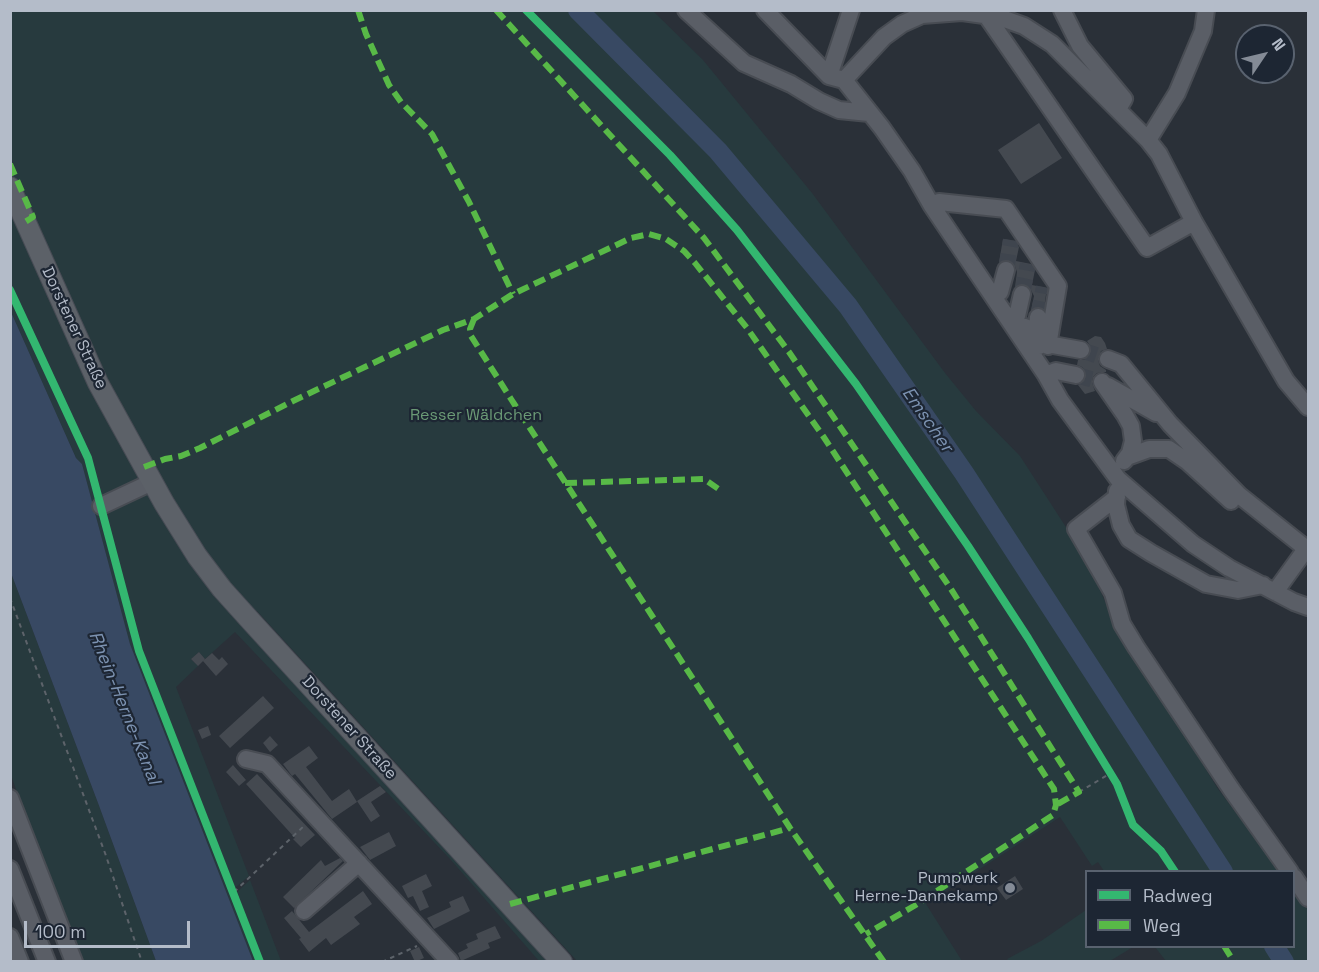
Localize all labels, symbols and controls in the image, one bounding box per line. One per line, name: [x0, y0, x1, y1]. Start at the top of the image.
north arrow: [1235, 24, 1295, 84]
text: N: [1267, 34, 1290, 55]
street label: Dorstener Straße: [37, 264, 111, 392]
water label: Emscher: [897, 383, 957, 457]
park label: Resser Wäldchen: [410, 406, 542, 426]
water label: Rhein-Herne-Kanal: [83, 628, 165, 788]
street label: Dorstener Straße: [298, 672, 400, 784]
place label: Pumpwerk Herne-Dannekamp: [855, 869, 998, 907]
legend: [1085, 870, 1295, 948]
marker: Pumpwerk Herne-Dannekamp: [1003, 881, 1017, 895]
text: Radweg: [1143, 884, 1213, 907]
scale bar: [27, 909, 194, 947]
text: Weg: [1143, 914, 1181, 937]
text: 100 m: [35, 920, 86, 943]

